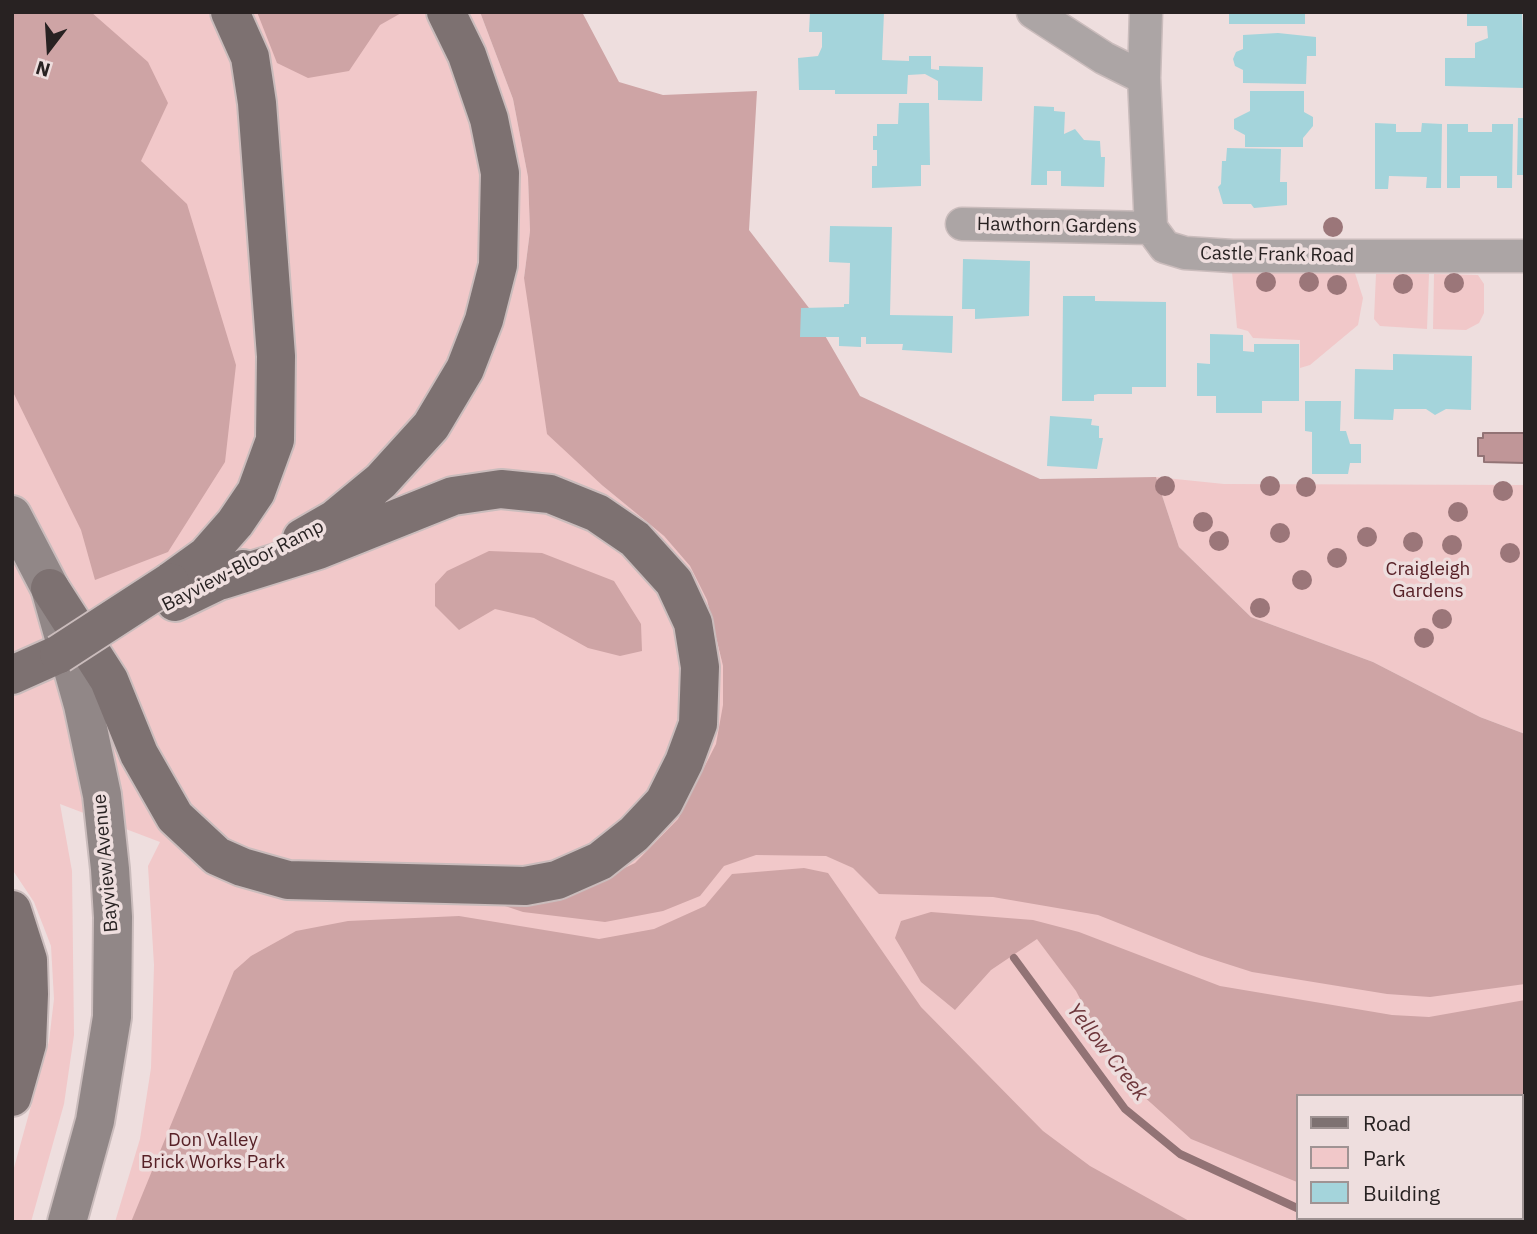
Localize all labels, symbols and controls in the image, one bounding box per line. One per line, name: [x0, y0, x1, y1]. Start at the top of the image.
north arrow: [14, 14, 84, 84]
text: N: [33, 56, 53, 83]
street label: Hawthorn Gardens: [977, 213, 1137, 239]
street label: Castle Frank Road: [1200, 242, 1354, 268]
street label: Bayview-Bloor Ramp: [158, 515, 328, 617]
park label: Craigleigh Gardens: [1386, 559, 1470, 603]
street label: Bayview Avenue: [89, 793, 123, 933]
water label: Yellow Creek: [1061, 998, 1153, 1106]
legend: [1296, 1094, 1523, 1220]
text: Road: [1363, 1109, 1411, 1137]
park label: Don Valley Brick Works Park: [141, 1130, 285, 1174]
text: Park: [1363, 1144, 1406, 1172]
text: Building: [1363, 1179, 1440, 1207]

